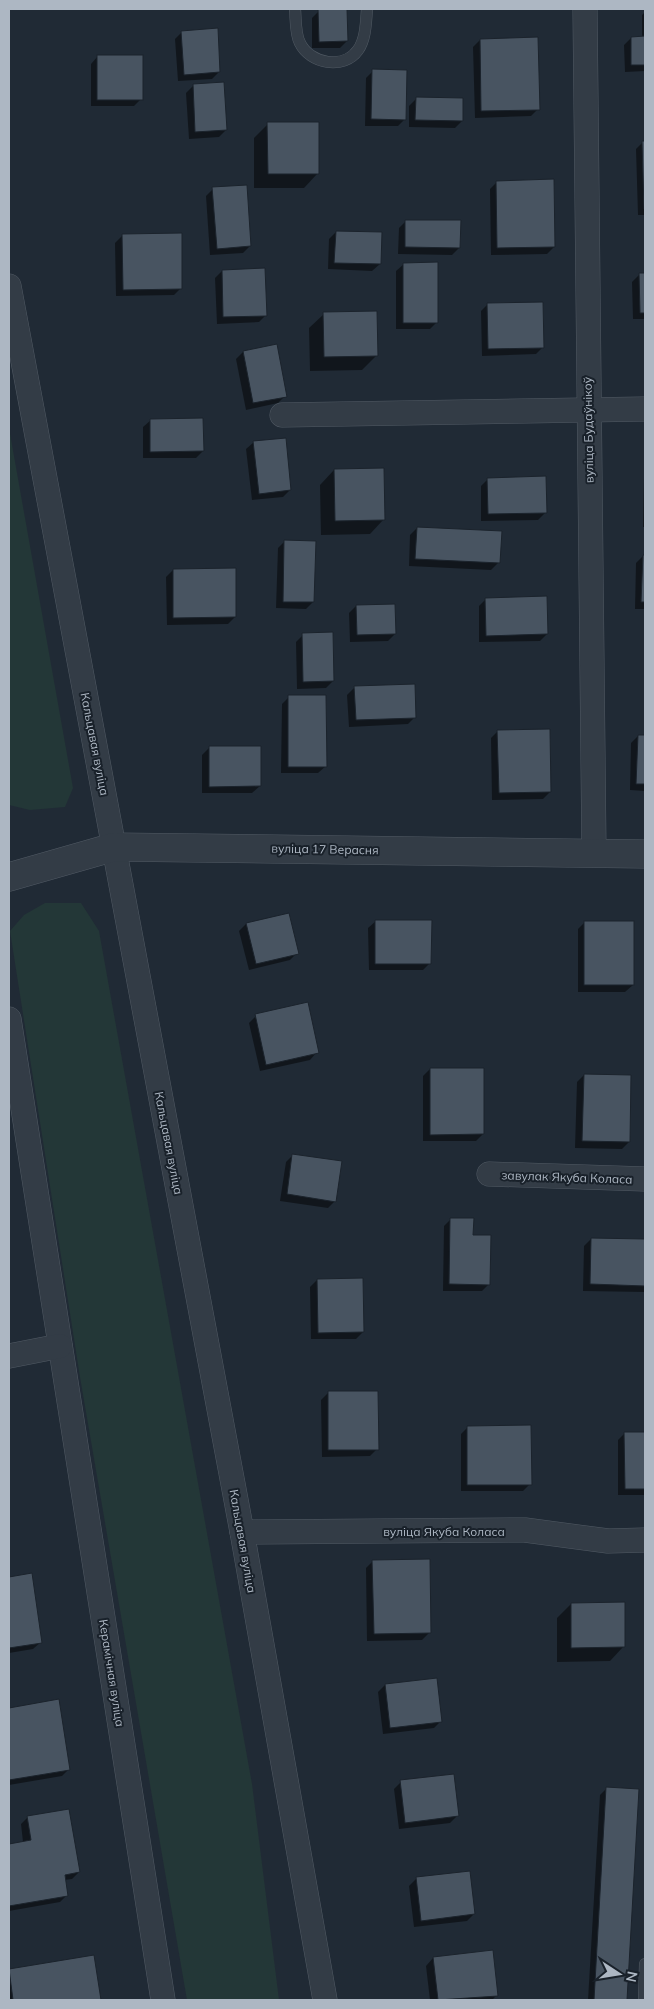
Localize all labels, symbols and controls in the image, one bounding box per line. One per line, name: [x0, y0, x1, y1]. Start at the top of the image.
street label: вуліца Будаўнікоў: [580, 376, 596, 483]
street label: Кальцавая вуліца: [78, 691, 112, 797]
street label: вуліца 17 Верасня: [271, 841, 379, 857]
street label: Кальцавая вуліца: [152, 1090, 186, 1196]
street label: завулак Якуба Коласа: [501, 1167, 633, 1187]
street label: Кальцавая вуліца: [227, 1488, 259, 1594]
street label: вуліца Якуба Коласа: [383, 1524, 505, 1539]
street label: Керамічная вуліца: [96, 1618, 128, 1728]
north arrow: [594, 1949, 644, 1999]
text: N: [622, 1970, 642, 1984]

